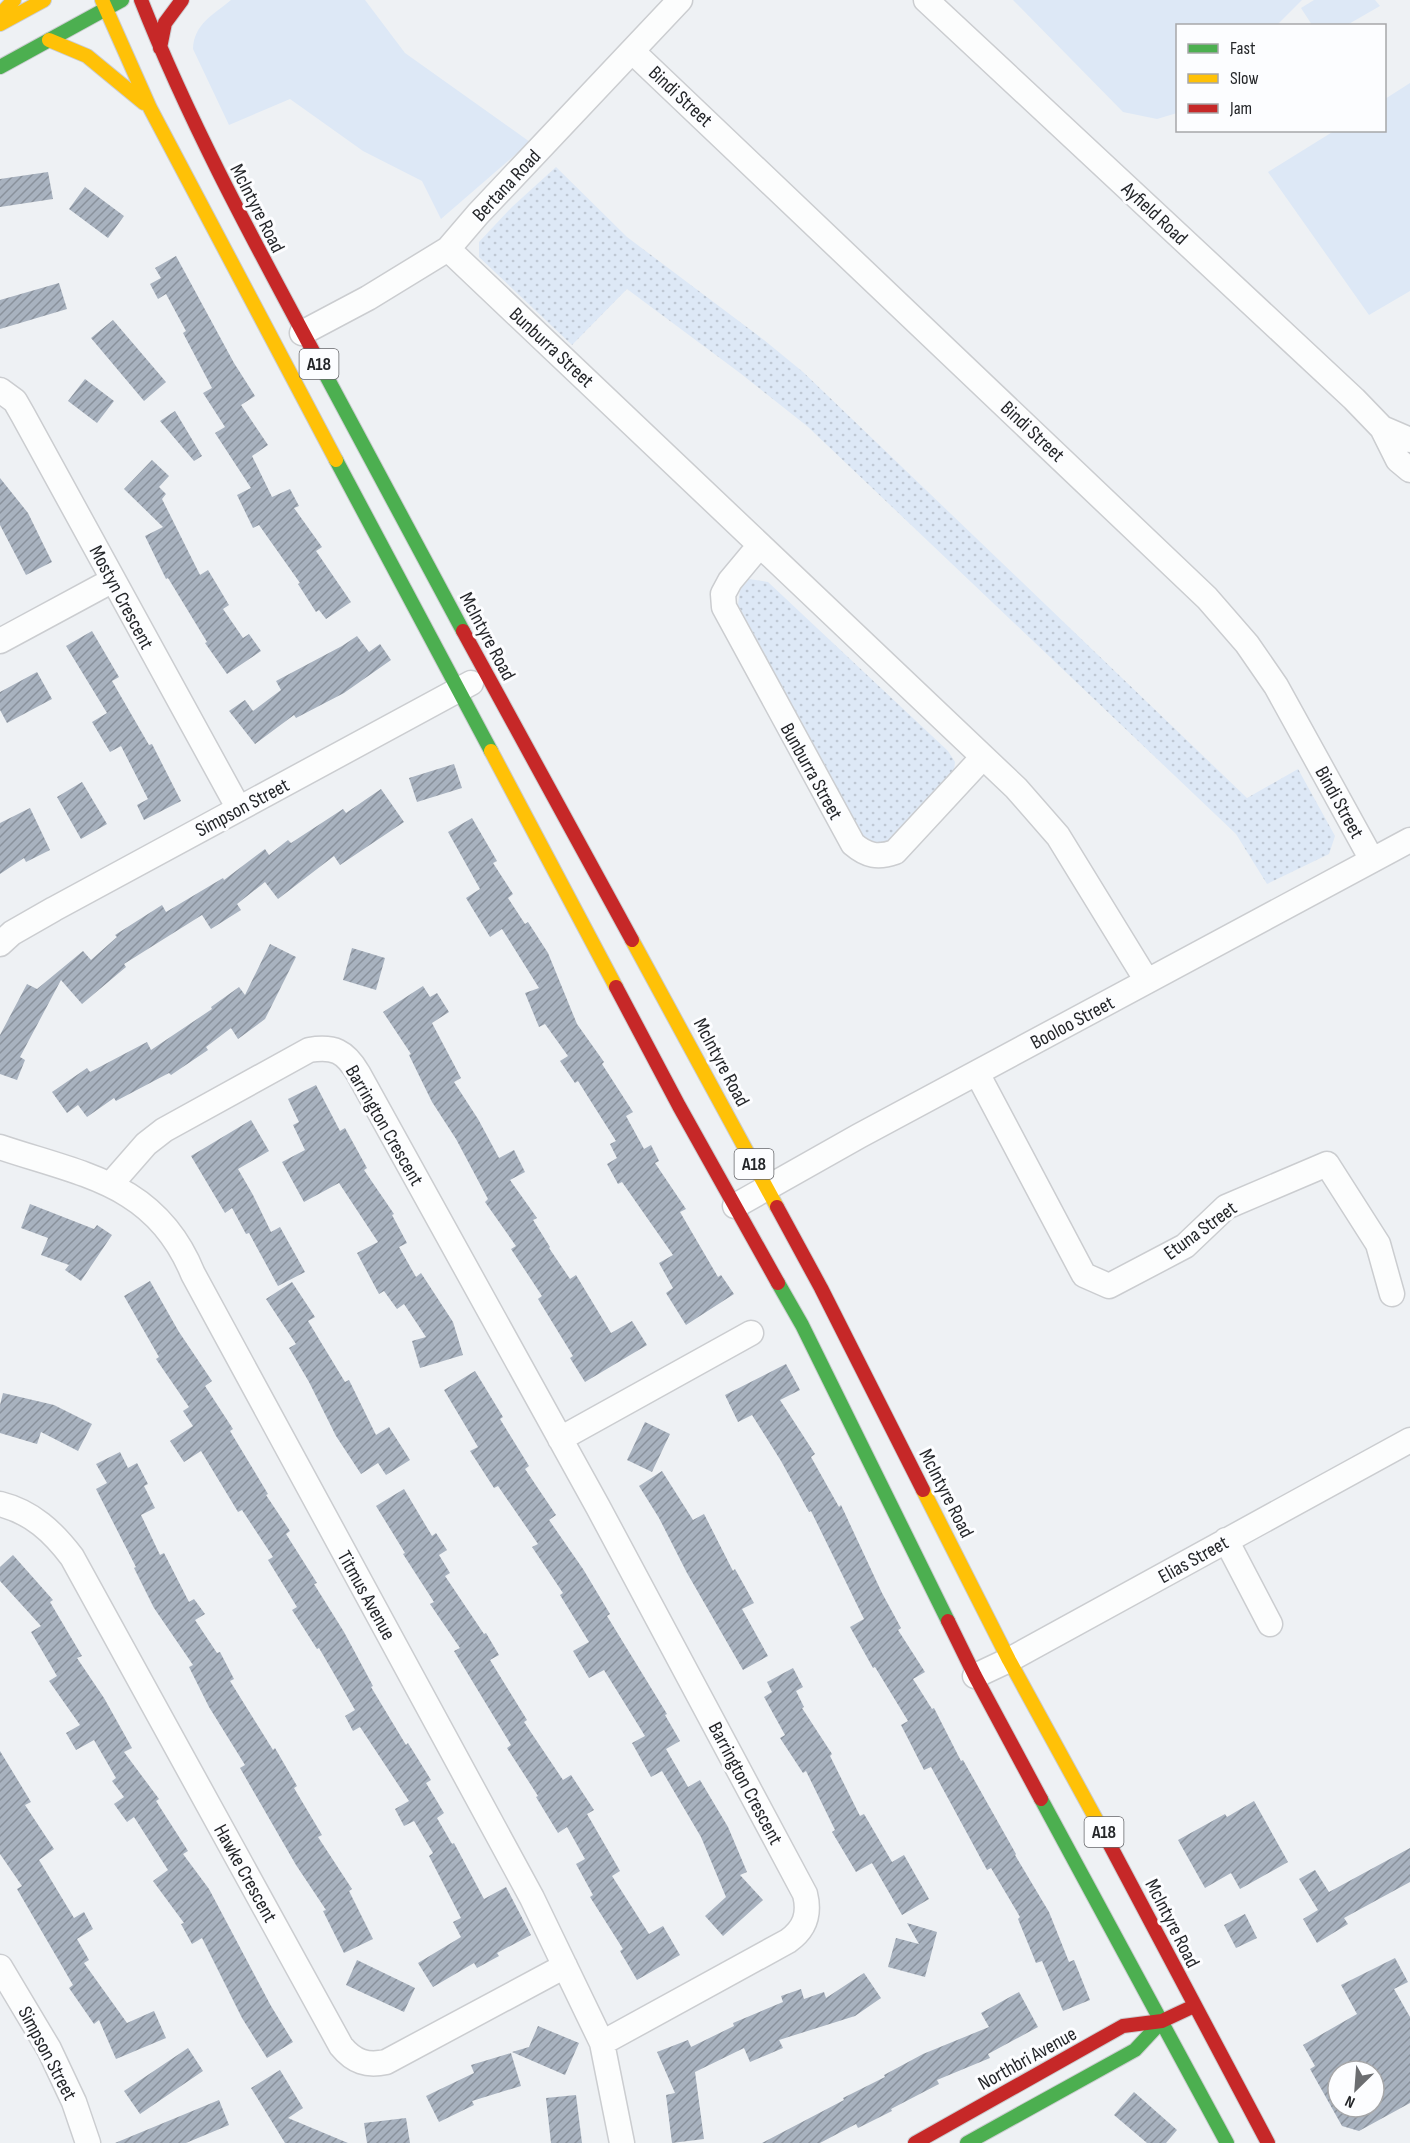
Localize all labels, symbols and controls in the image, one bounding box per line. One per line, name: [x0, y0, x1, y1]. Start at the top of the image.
legend: [1176, 24, 1386, 132]
text: Fast: [1230, 38, 1256, 59]
street label: Bindi Street: [643, 61, 717, 132]
text: Slow: [1230, 68, 1259, 89]
text: Jam: [1229, 98, 1252, 119]
street label: Bertana Road: [467, 145, 546, 227]
street label: McIntyre Road: [225, 160, 290, 257]
street label: Ayfield Road: [1116, 176, 1192, 250]
street label: Bunburra Street: [504, 303, 599, 393]
road number: A18: [300, 349, 338, 379]
street label: Bindi Street: [995, 396, 1069, 467]
street label: Mostyn Crescent: [84, 542, 158, 653]
street label: McIntyre Road: [454, 588, 520, 685]
street label: Bunburra Street: [775, 719, 847, 824]
street label: Bindi Street: [1310, 762, 1369, 843]
street label: Simpson Street: [191, 773, 293, 843]
street label: Booloo Street: [1027, 991, 1118, 1055]
street label: McIntyre Road: [688, 1014, 754, 1111]
street label: Barrington Crescent: [340, 1061, 428, 1190]
road number: A18: [734, 1149, 774, 1179]
street label: Etuna Street: [1159, 1196, 1242, 1265]
street label: McIntyre Road: [914, 1445, 979, 1542]
street label: Elias Street: [1154, 1531, 1233, 1589]
street label: Titmus Avenue: [332, 1547, 400, 1644]
street label: Barrington Crescent: [703, 1718, 787, 1849]
road number: A18: [1084, 1817, 1124, 1847]
street label: Hawke Crescent: [208, 1820, 282, 1927]
street label: McIntyre Road: [1140, 1875, 1205, 1972]
street label: Simpson Street: [12, 2002, 82, 2104]
street label: Northbri Avenue: [974, 2022, 1081, 2096]
north arrow: [1326, 2059, 1386, 2119]
text: N: [1342, 2091, 1358, 2112]

